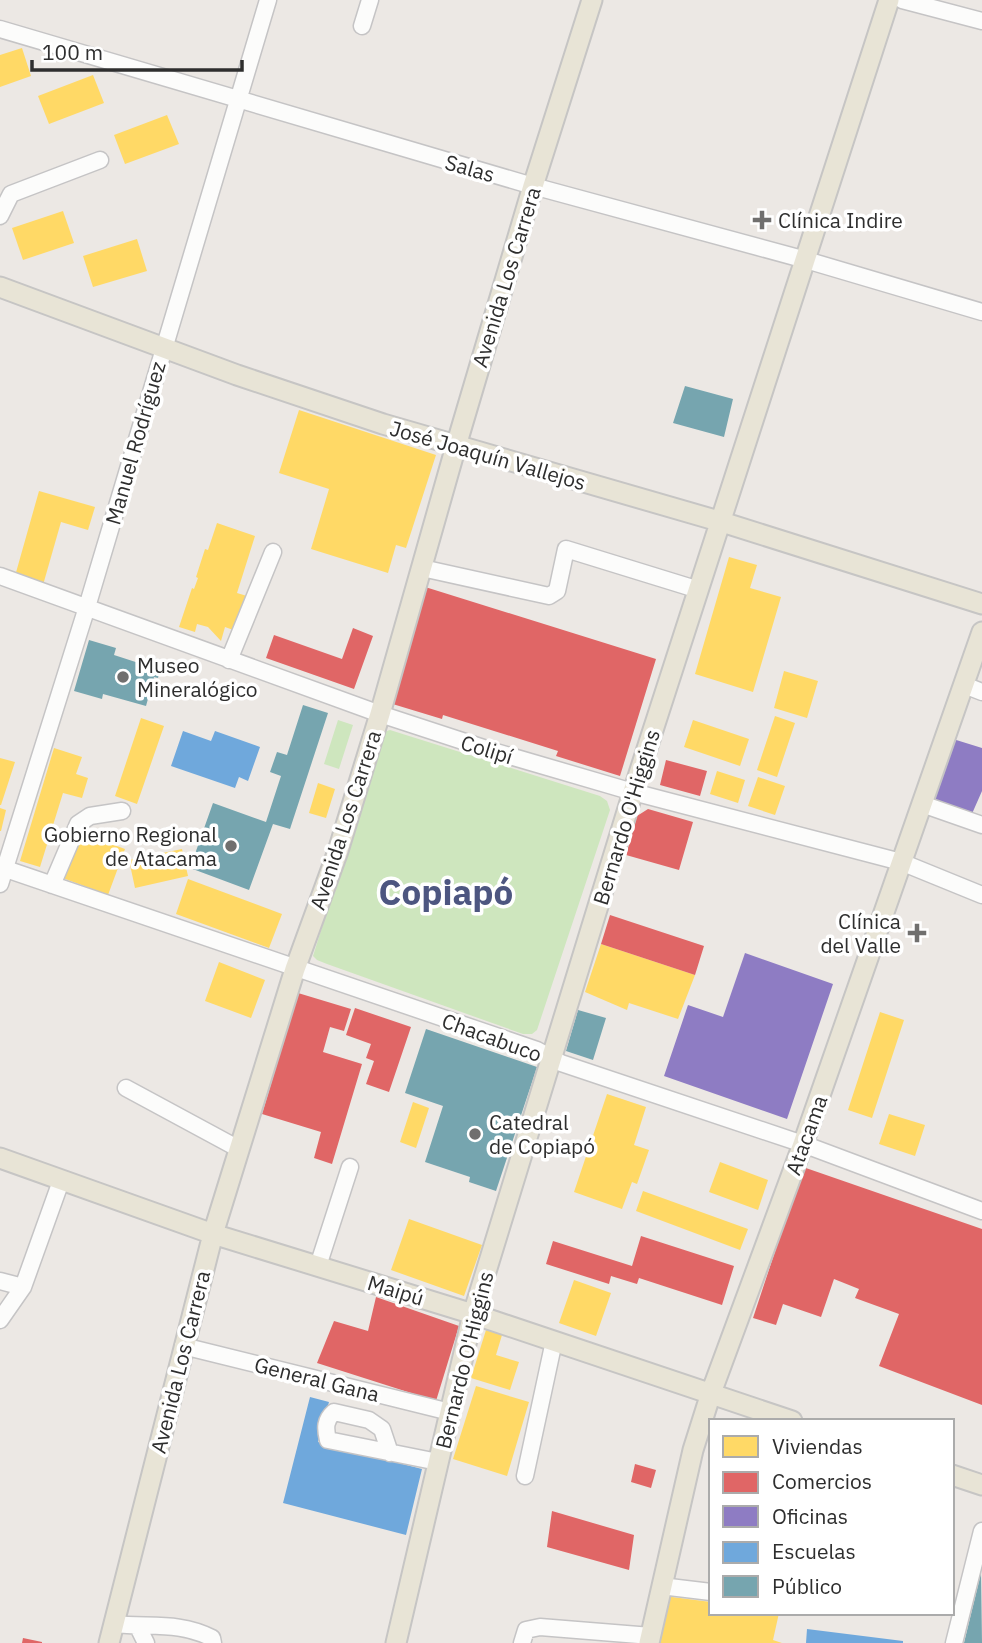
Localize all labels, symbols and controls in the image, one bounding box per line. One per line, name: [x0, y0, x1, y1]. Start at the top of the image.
scale bar: [32, 28, 242, 72]
text: 100 m: [42, 38, 103, 66]
street label: Salas: [442, 148, 498, 188]
street label: Avenida Los Carrera: [465, 183, 547, 371]
place label: Clínica Indire: [778, 206, 903, 234]
marker: Clínica Indire: [752, 210, 772, 230]
street label: Manuel Rodríguez: [98, 358, 172, 528]
street label: José Joaquín Vallejos: [387, 414, 589, 496]
place label: Museo Mineralógico: [137, 651, 258, 703]
marker: Museo Mineralógico: [115, 669, 131, 685]
street label: Bernardo O'Higgins: [586, 726, 666, 908]
street label: Avenida Los Carrera: [303, 727, 387, 913]
street label: Colipí: [457, 728, 517, 770]
place label: Gobierno Regional de Atacama: [44, 820, 217, 872]
marker: Gobierno Regional de Atacama: [223, 838, 239, 854]
district label: Copiapó: [379, 869, 513, 915]
place label: Clínica del Valle: [820, 907, 901, 959]
marker: Clínica del Valle: [907, 923, 927, 943]
street label: Chacabuco: [438, 1006, 546, 1068]
street label: Atacama: [779, 1091, 833, 1179]
place label: Catedral de Copiapó: [489, 1108, 595, 1160]
marker: Catedral de Copiapó: [467, 1126, 483, 1142]
street label: Avenida Los Carrera: [144, 1268, 216, 1456]
street label: Maipú: [364, 1268, 428, 1312]
street label: Bernardo O'Higgins: [428, 1268, 500, 1452]
street label: General Gana: [251, 1350, 383, 1408]
legend: [709, 1419, 954, 1615]
text: Viviendas: [772, 1432, 863, 1460]
text: Comercios: [772, 1467, 872, 1495]
text: Oficinas: [772, 1502, 848, 1530]
text: Escuelas: [772, 1537, 856, 1565]
text: Público: [772, 1572, 842, 1600]

